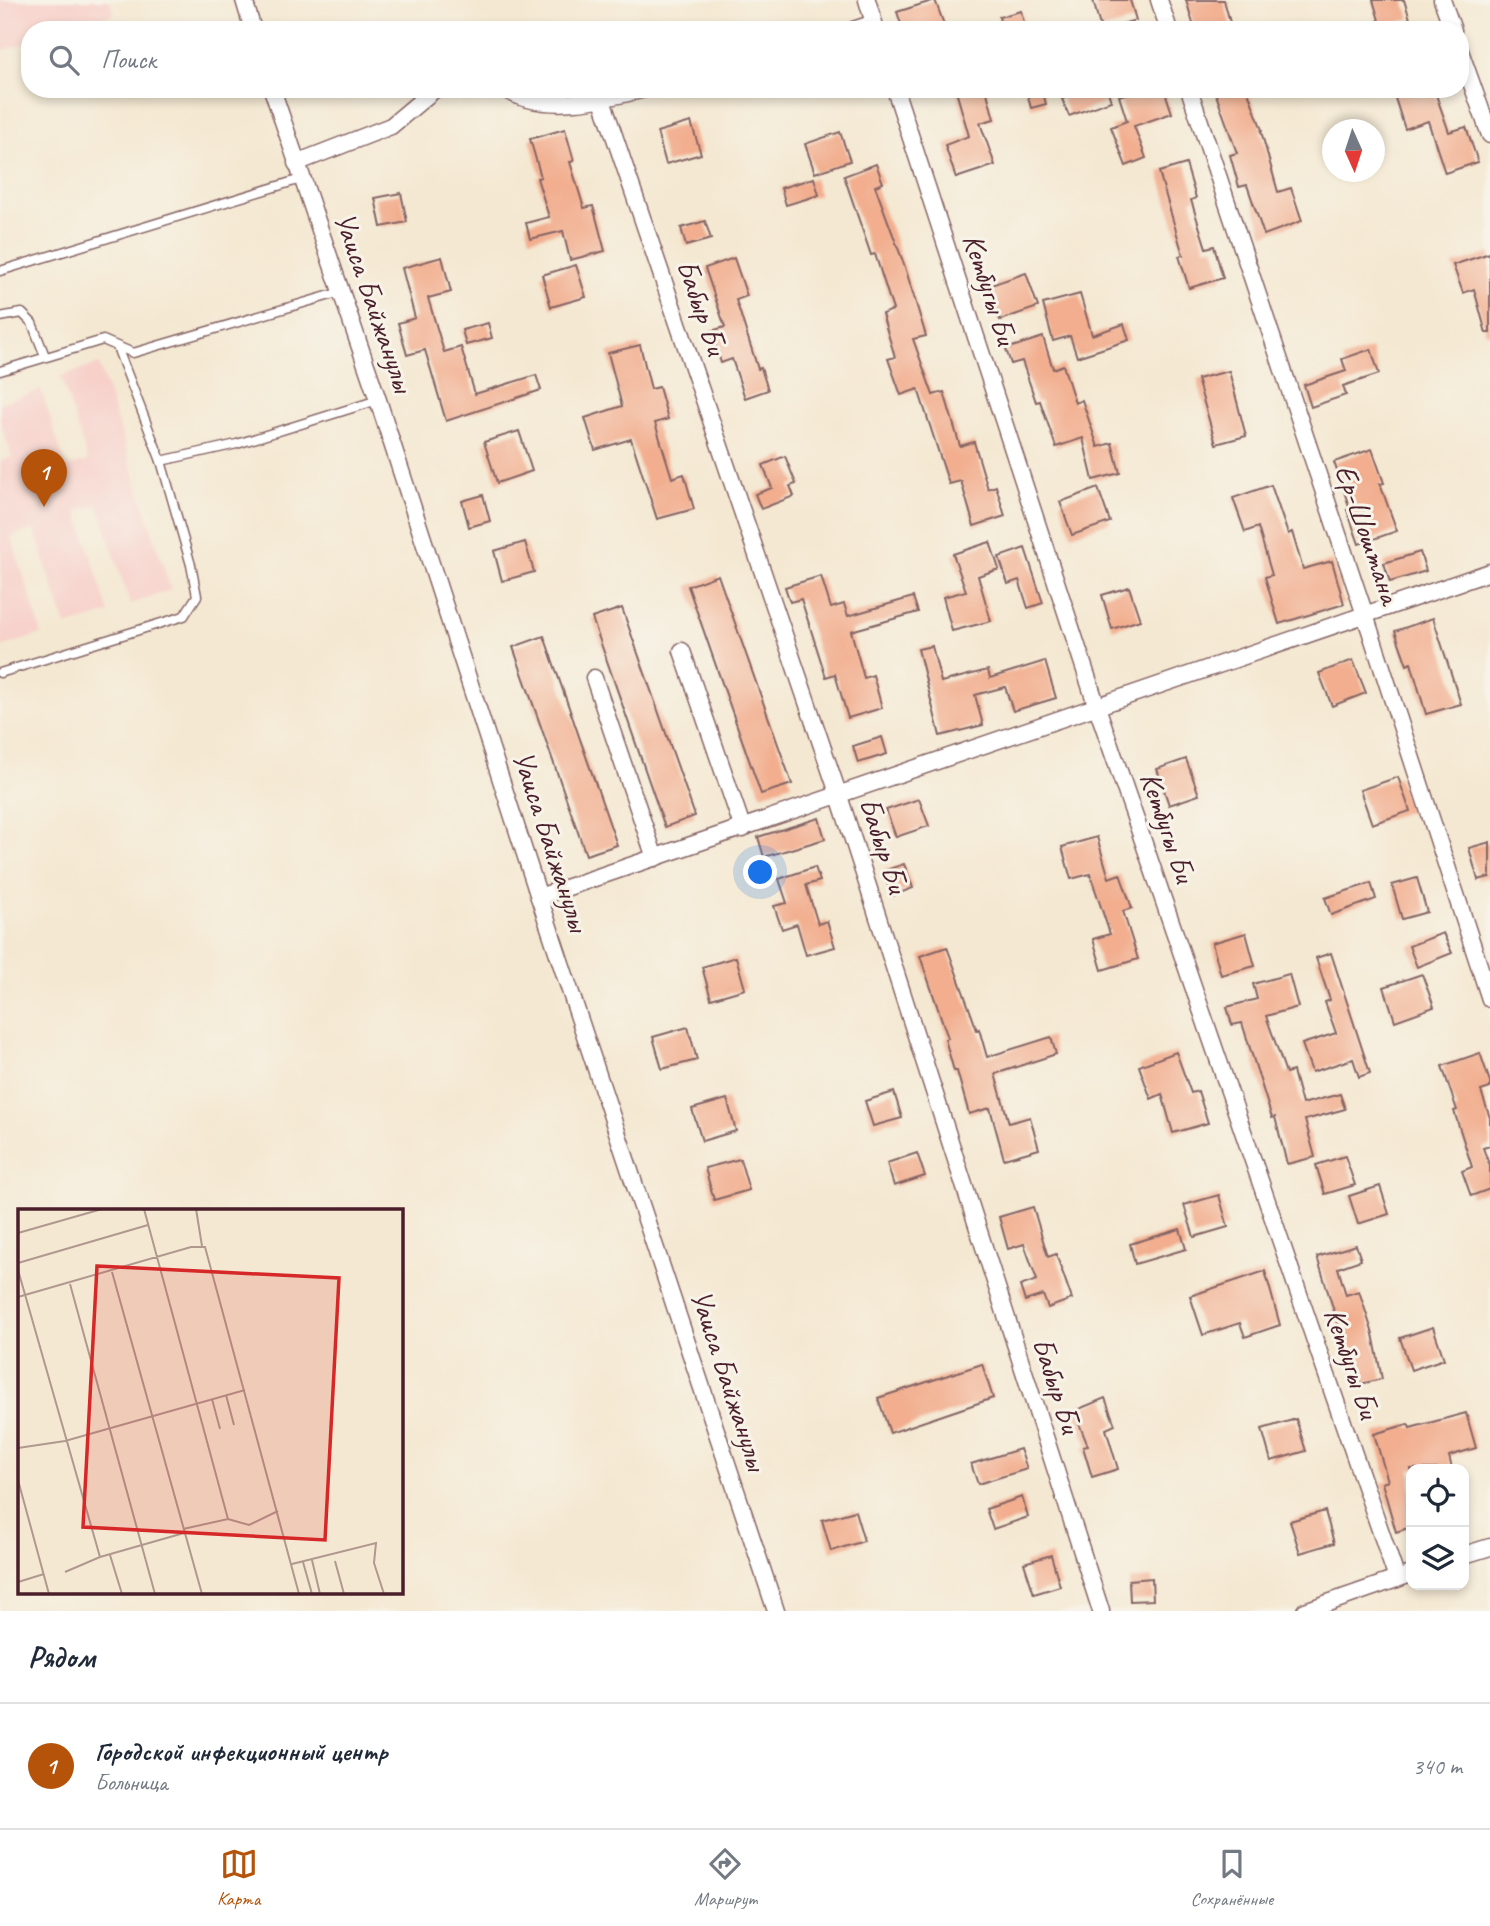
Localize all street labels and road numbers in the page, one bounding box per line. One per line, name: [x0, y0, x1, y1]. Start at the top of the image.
street label: Уаиса Байжанулы: [326, 207, 423, 399]
street label: Кетбугы Би: [954, 229, 1026, 351]
street label: Бабыр Би: [668, 254, 737, 361]
street label: Ер-Шоштана: [1327, 459, 1410, 611]
street label: Уаиса Байжанулы: [504, 746, 599, 938]
street label: Кетбугы Би: [1131, 767, 1205, 889]
street label: Бабыр Би: [851, 792, 918, 899]
street label: Уаиса Байжанулы: [682, 1285, 777, 1477]
street label: Кетбугы Би: [1315, 1303, 1389, 1425]
street label: Бабыр Би: [1024, 1332, 1091, 1439]

